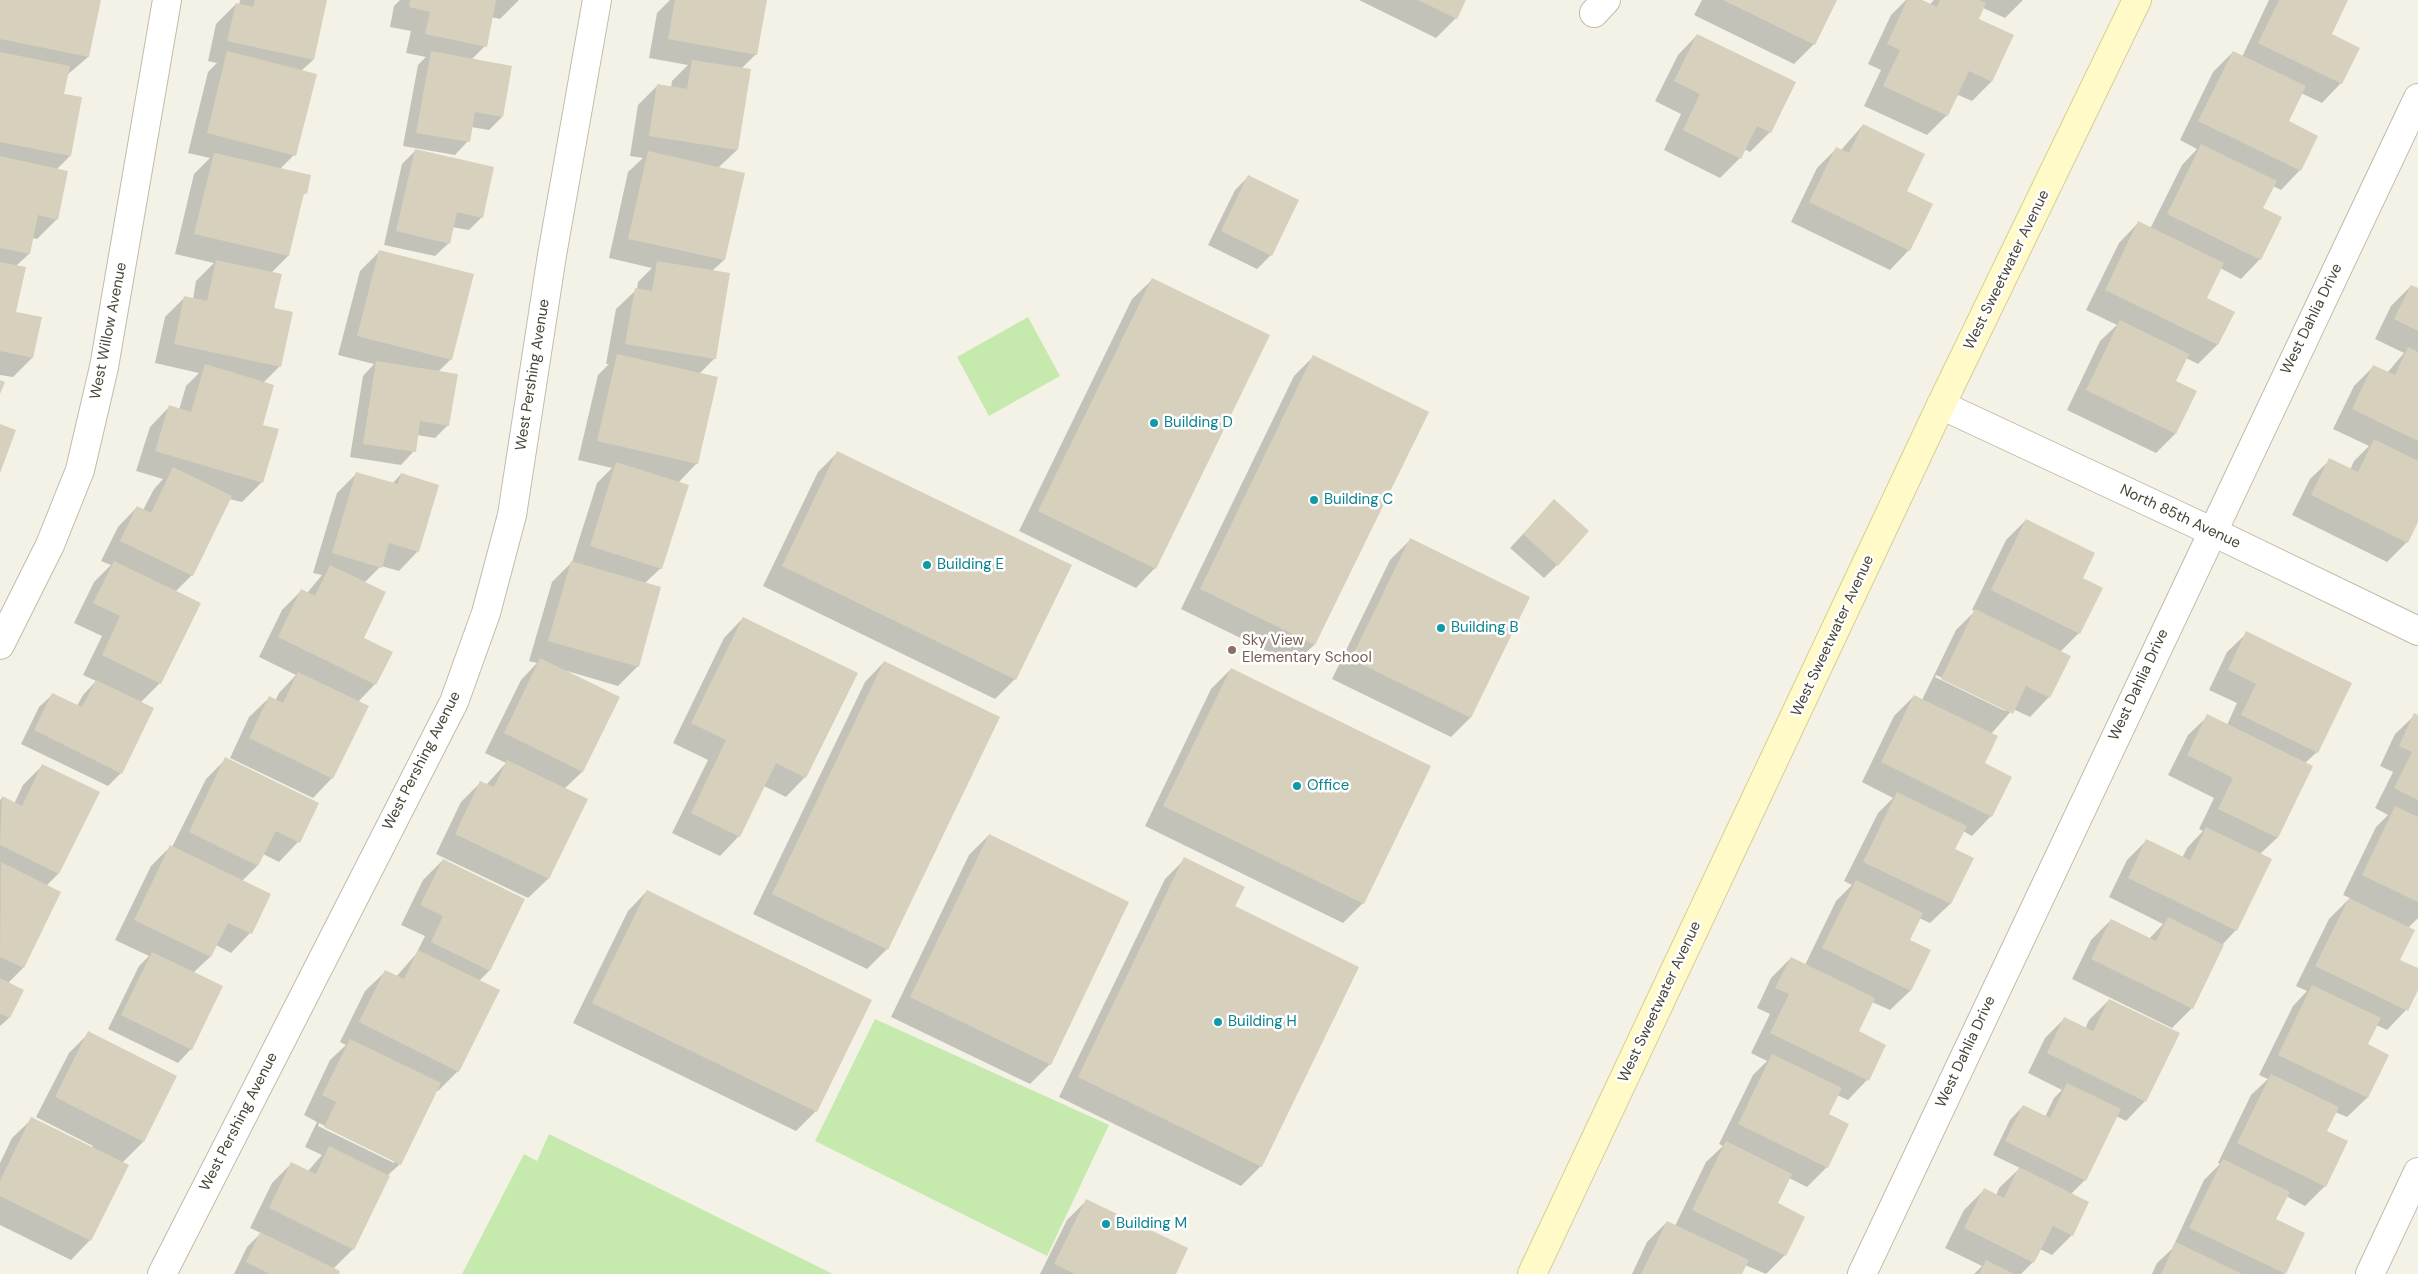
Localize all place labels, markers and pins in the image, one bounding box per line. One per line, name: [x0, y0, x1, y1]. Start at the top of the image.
place label: Building D: [1164, 414, 1233, 432]
marker: Building D: [1148, 417, 1160, 429]
place label: Building C: [1324, 491, 1393, 509]
marker: Building C: [1308, 494, 1320, 506]
place label: Building E: [937, 556, 1004, 574]
marker: Building E: [921, 559, 933, 571]
place label: Building B: [1451, 619, 1519, 637]
marker: Building B: [1435, 622, 1447, 634]
place label: Sky View Elementary School: [1242, 632, 1372, 667]
marker: Sky View Elementary School: [1226, 644, 1238, 656]
place label: Office: [1307, 777, 1349, 795]
marker: Office: [1291, 780, 1303, 792]
place label: Building H: [1228, 1013, 1297, 1031]
marker: Building H: [1212, 1016, 1224, 1028]
place label: Building M: [1116, 1215, 1187, 1233]
marker: Building M: [1100, 1218, 1112, 1230]

